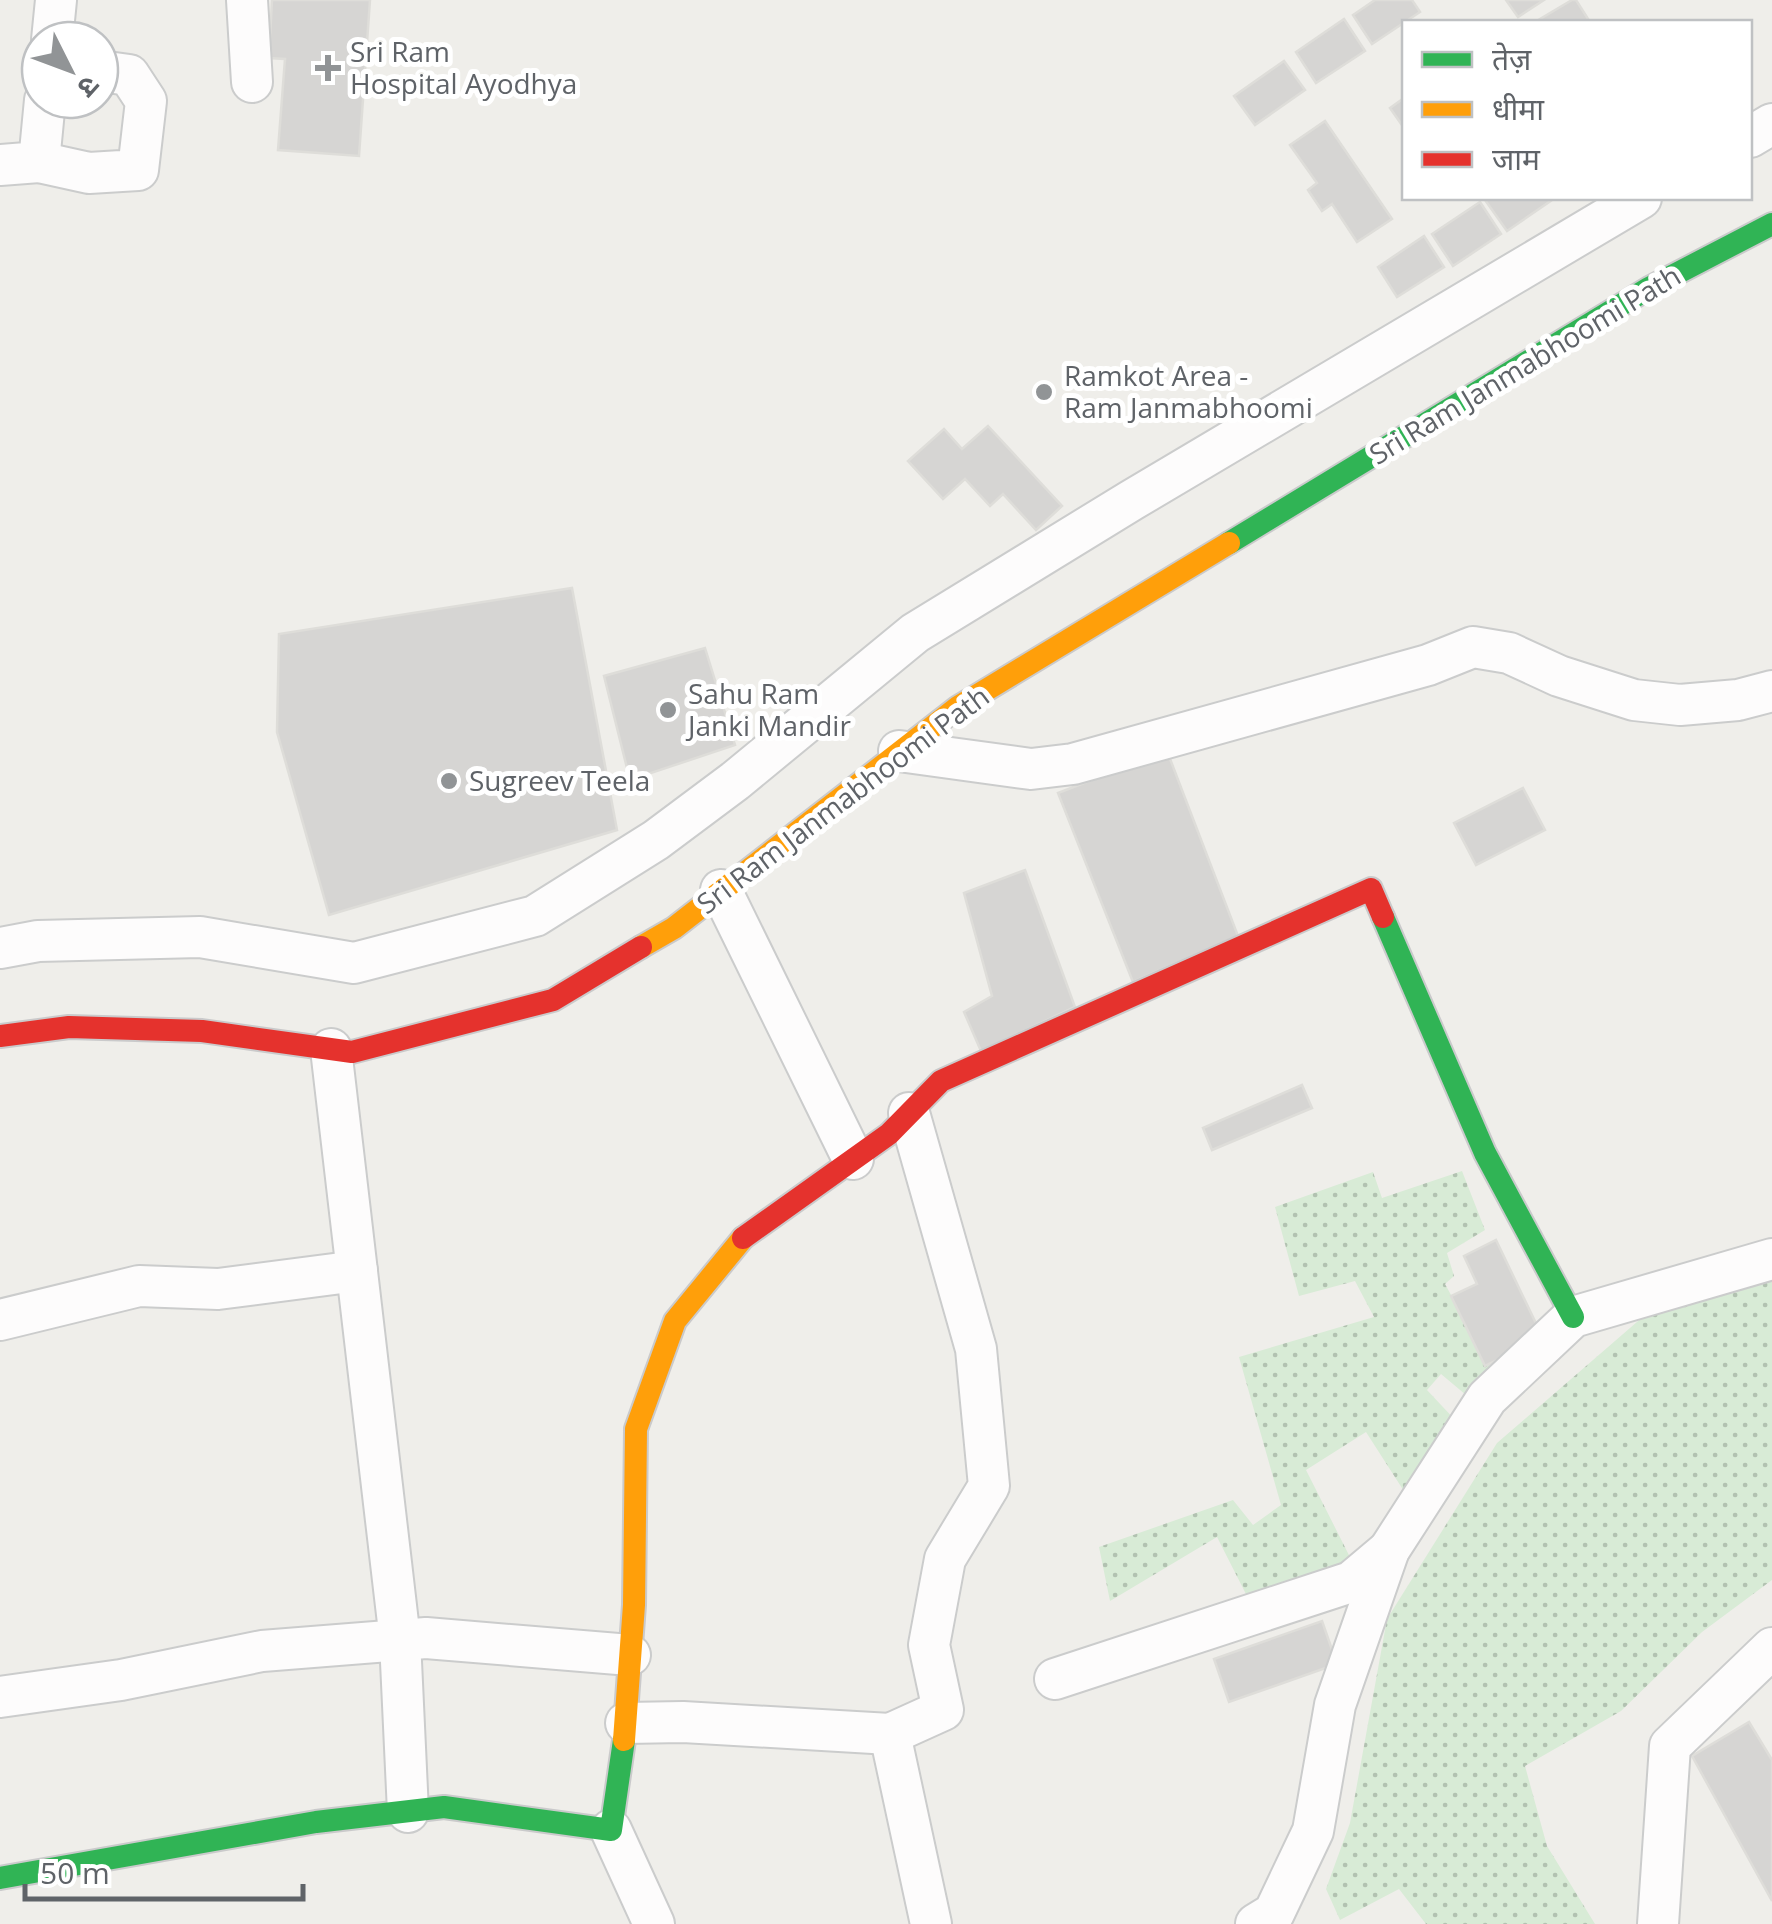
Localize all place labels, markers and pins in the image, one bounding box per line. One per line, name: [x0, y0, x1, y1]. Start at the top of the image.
place label: Sri Ram Hospital Ayodhya: [350, 32, 577, 102]
marker: Sri Ram Hospital Ayodhya: [315, 55, 341, 81]
place label: Ramkot Area - Ram Janmabhoomi: [1064, 356, 1313, 426]
marker: Ramkot Area - Ram Janmabhoomi: [1033, 381, 1055, 403]
place label: Sahu Ram Janki Mandir: [685, 674, 851, 744]
marker: Sahu Ram Janki Mandir: [657, 699, 679, 721]
place label: Sugreev Teela: [469, 761, 650, 799]
marker: Sugreev Teela: [438, 770, 460, 792]

